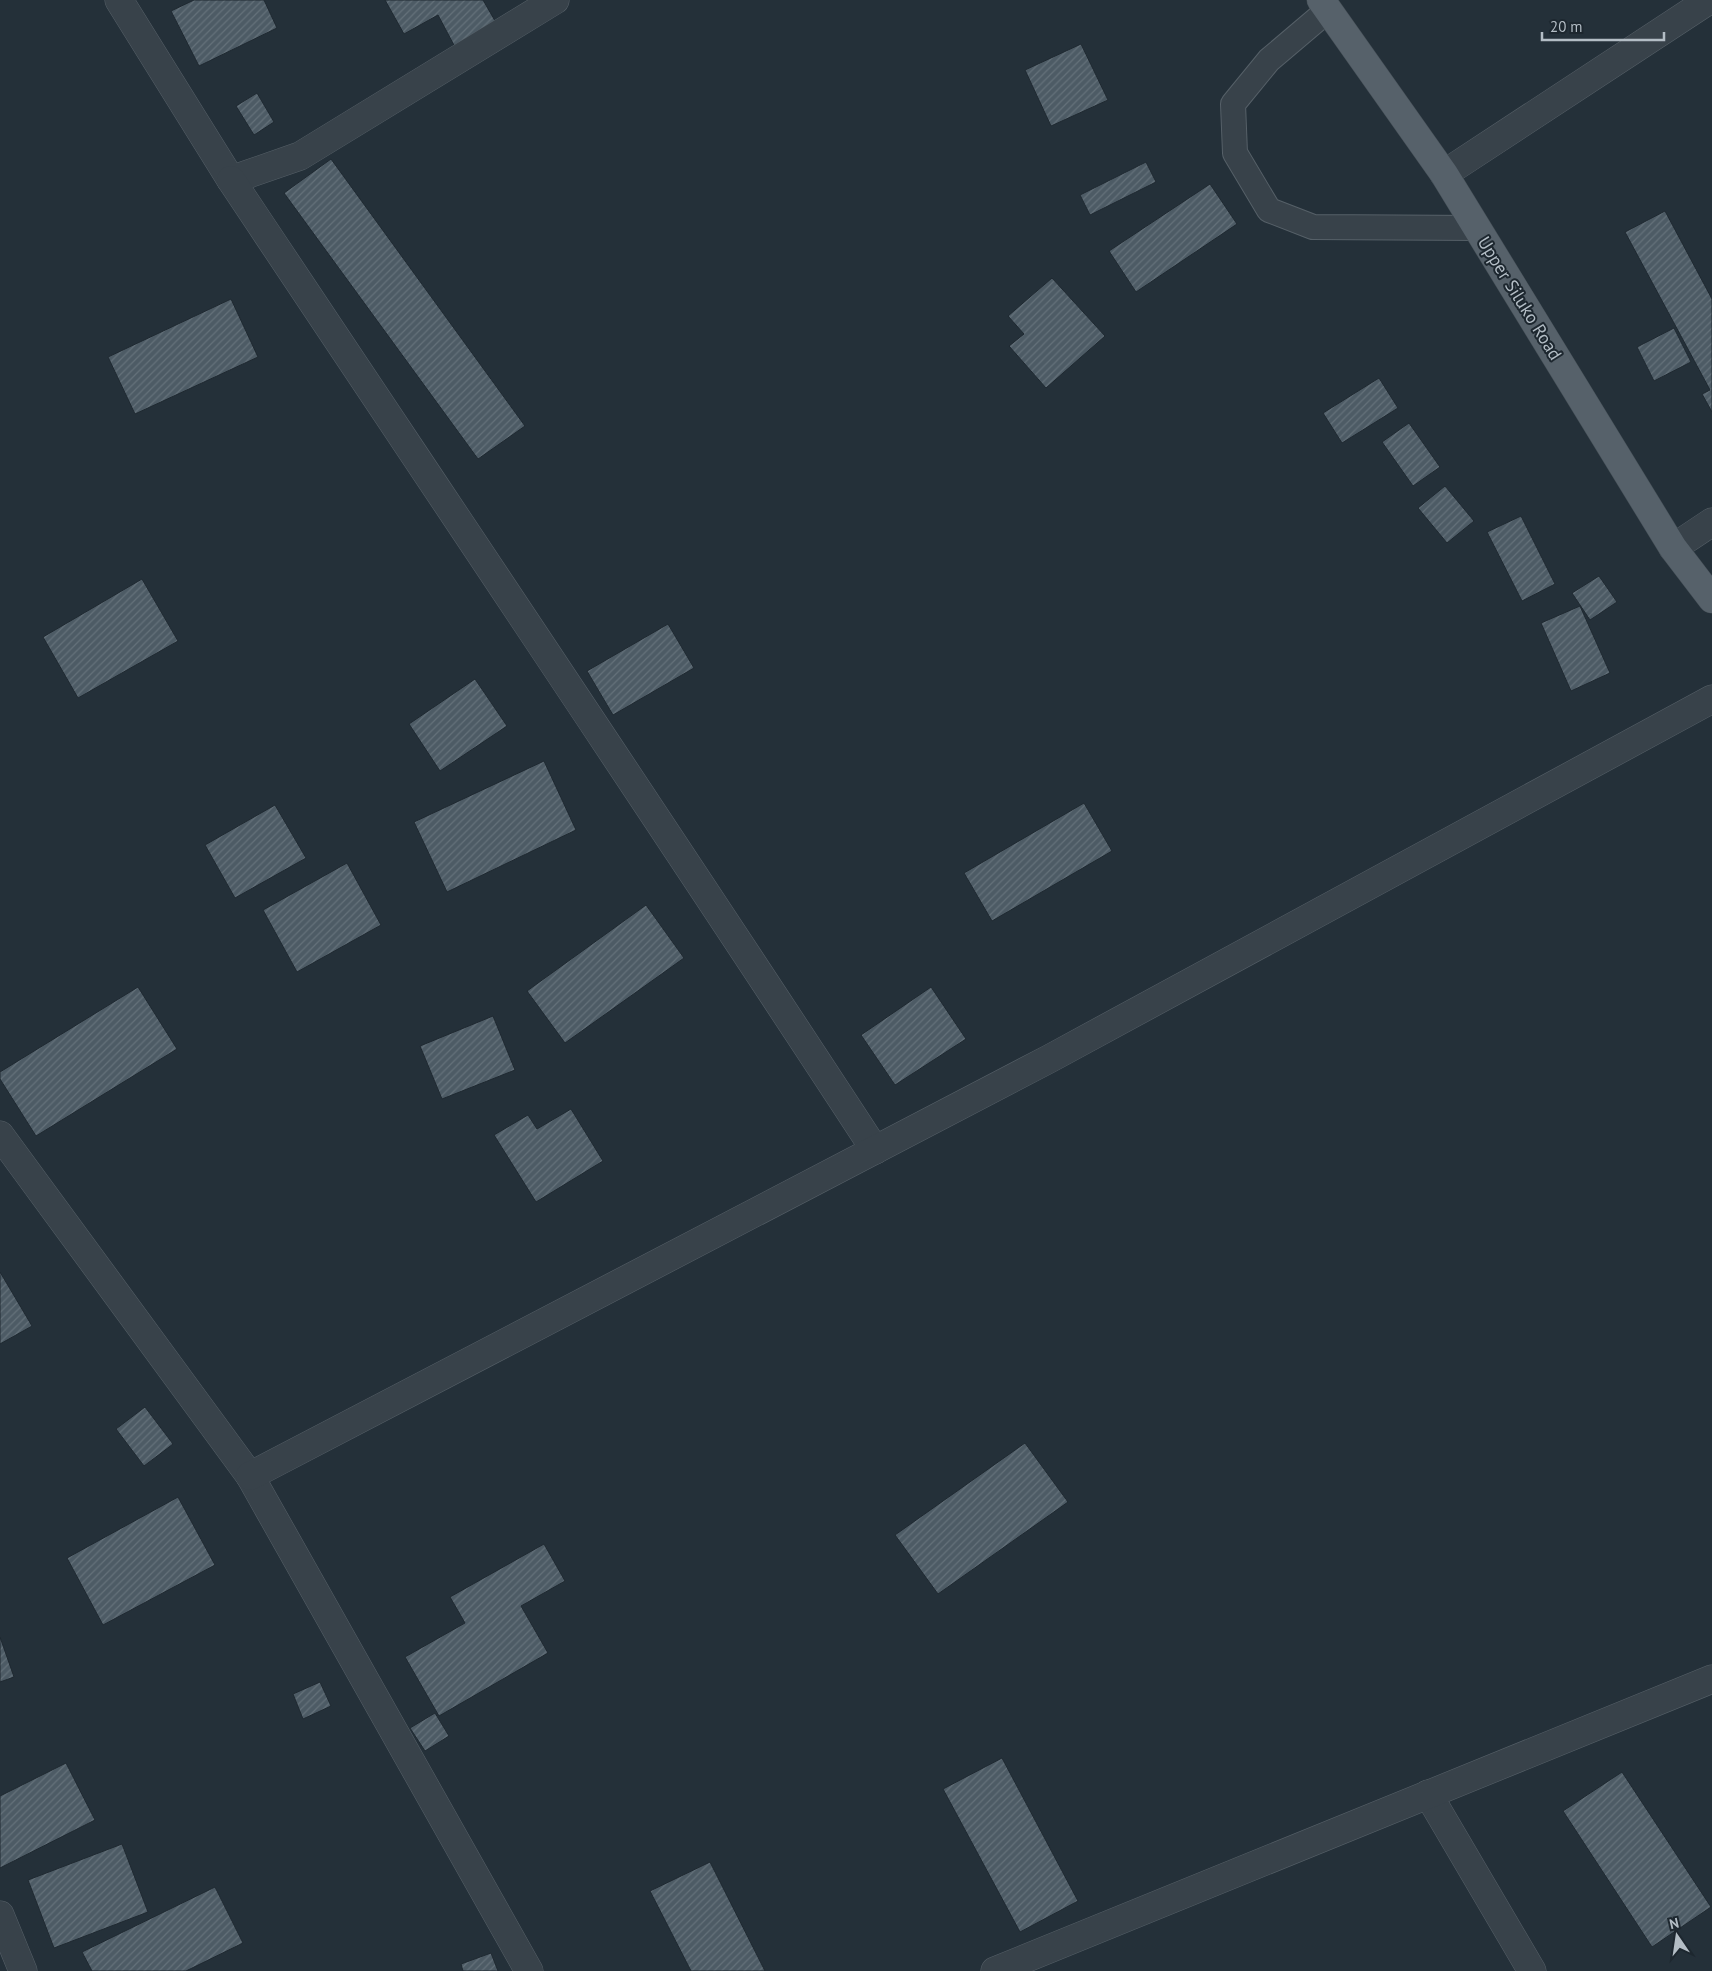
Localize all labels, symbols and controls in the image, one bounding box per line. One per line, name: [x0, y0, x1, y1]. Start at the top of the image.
scale bar: [1542, 10, 1664, 42]
text: 20 m: [1550, 17, 1583, 36]
street label: Upper Siluko Road: [1473, 232, 1567, 364]
north arrow: [1652, 1911, 1702, 1961]
text: N: [1668, 1914, 1681, 1933]

